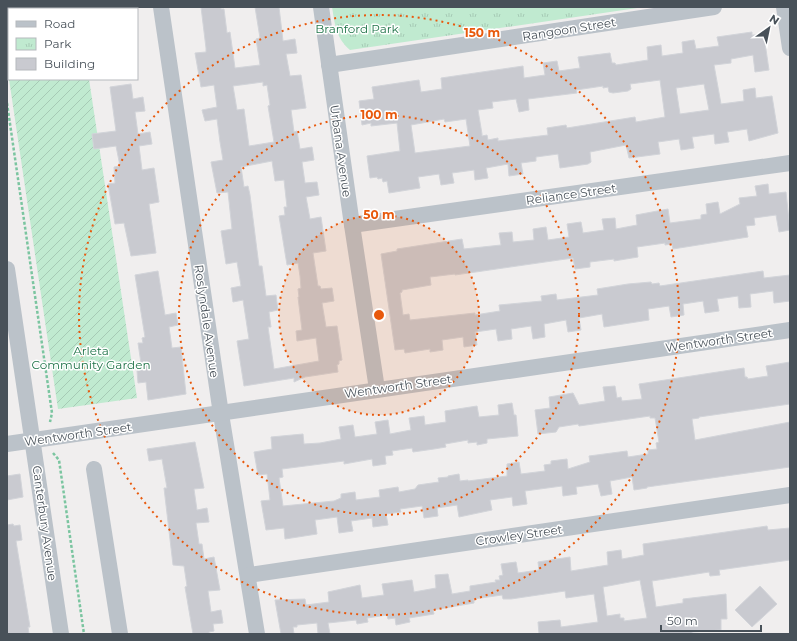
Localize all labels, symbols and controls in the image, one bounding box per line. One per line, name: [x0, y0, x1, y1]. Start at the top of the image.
legend: [8, 8, 138, 80]
north arrow: [749, 8, 789, 48]
text: N: [767, 11, 782, 28]
street label: Rangoon Street: [521, 14, 617, 44]
text: Road: [44, 16, 75, 31]
park label: Branford Park: [315, 21, 400, 36]
text: 150 m: [464, 25, 500, 40]
text: Park: [44, 36, 72, 51]
text: Building: [44, 56, 95, 71]
street label: Urbana Avenue: [327, 104, 355, 198]
text: 100 m: [361, 107, 397, 122]
street label: Reliance Street: [525, 180, 617, 208]
text: 50 m: [363, 207, 395, 222]
street label: Roslyndale Avenue: [192, 264, 222, 378]
centre of rings: [372, 308, 386, 322]
street label: Wentworth Street: [664, 325, 774, 355]
park label: Arleta Community Garden: [31, 343, 151, 372]
street label: Wentworth Street: [343, 371, 453, 401]
street label: Wentworth Street: [23, 419, 133, 449]
street label: Canterbury Avenue: [29, 464, 61, 582]
street label: Crowley Street: [475, 521, 563, 549]
scale bar: [661, 607, 761, 633]
text: 50 m: [667, 613, 698, 628]

